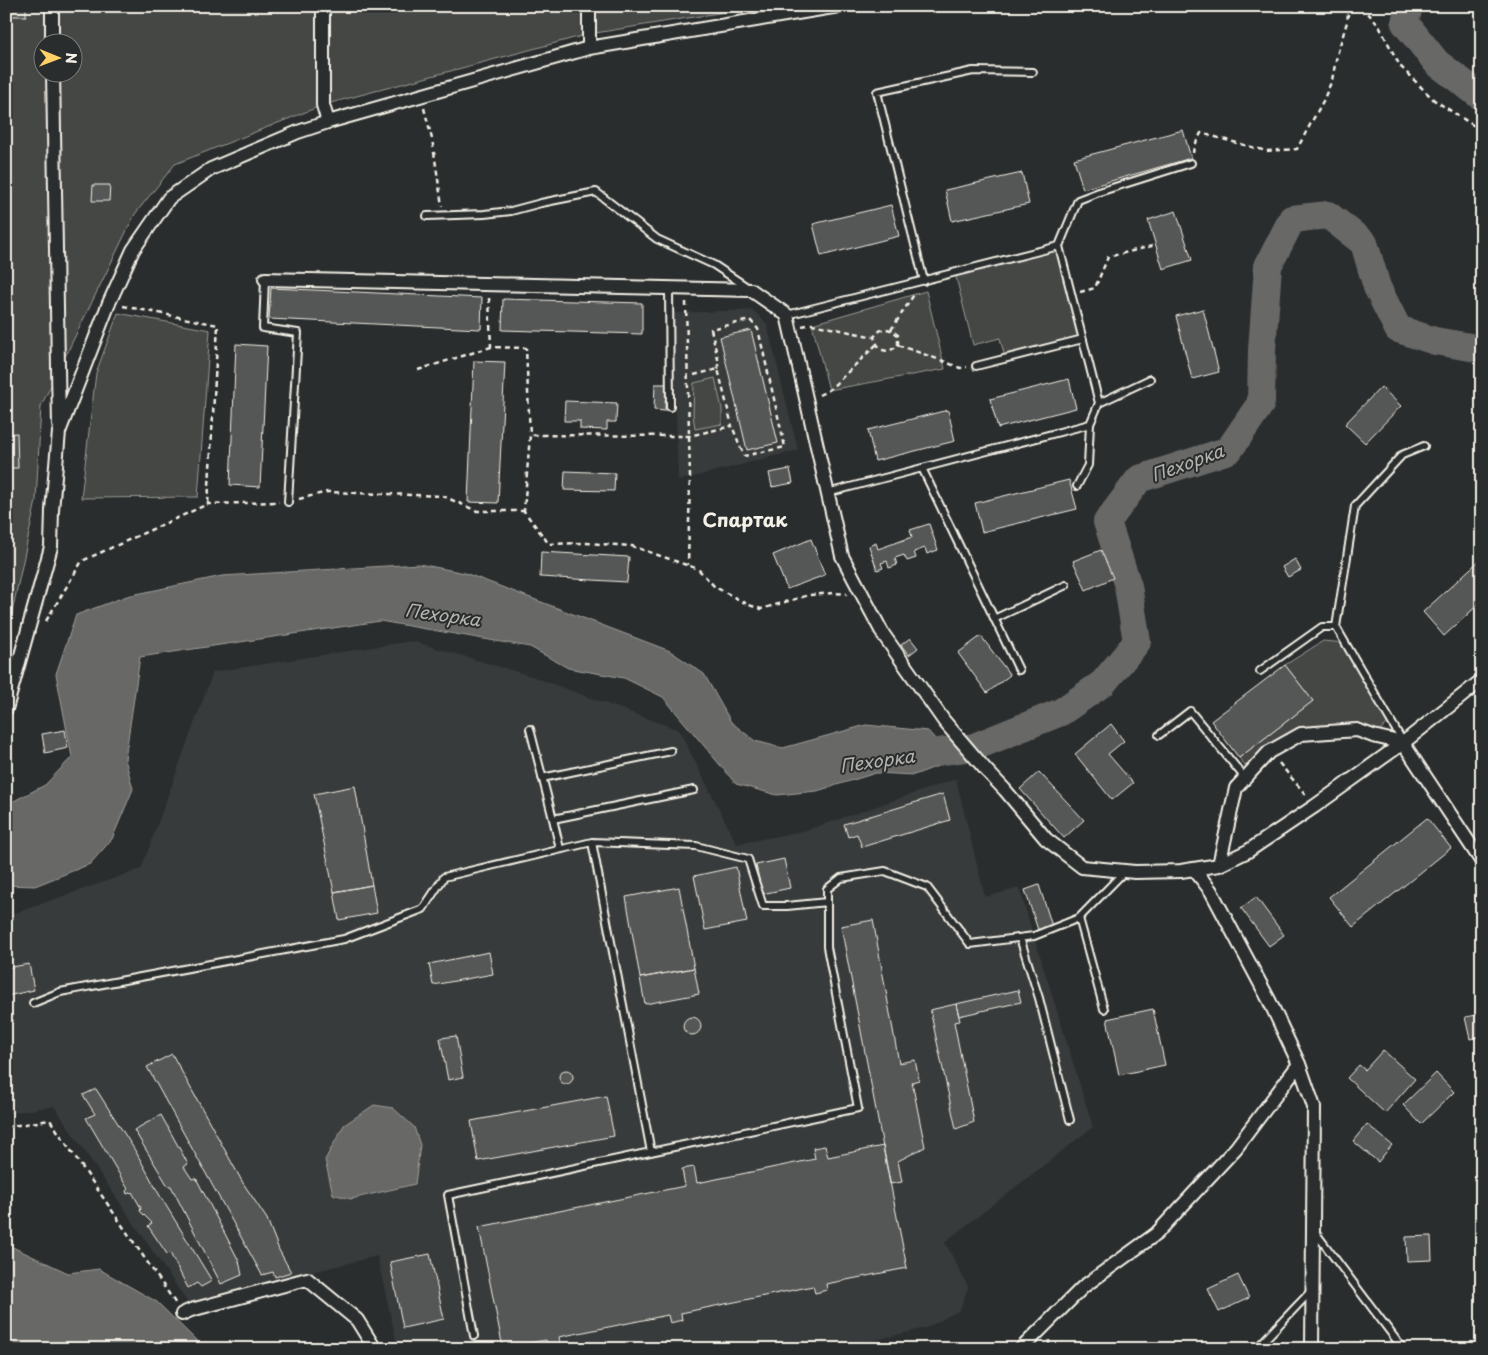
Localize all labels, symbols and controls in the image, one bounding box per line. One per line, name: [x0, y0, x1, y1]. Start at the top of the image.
north arrow: [32, 32, 82, 82]
text: N: [61, 53, 82, 64]
water label: Пехорка: [1147, 436, 1228, 488]
district label: Спартак: [703, 505, 788, 533]
water label: Пехорка: [404, 595, 483, 633]
water label: Пехорка: [838, 741, 917, 779]

